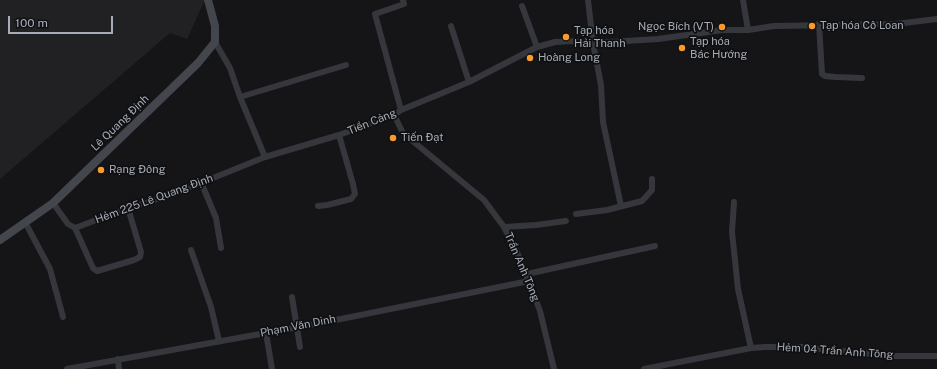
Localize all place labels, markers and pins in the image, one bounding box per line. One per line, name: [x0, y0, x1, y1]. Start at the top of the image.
place label: Tạp hóa Cô Loan: [820, 19, 904, 33]
place label: Ngọc Bích (VT): [638, 20, 714, 34]
marker: Tạp hóa Cô Loan: [807, 21, 817, 31]
marker: Ngọc Bích (VT): [717, 22, 727, 32]
place label: Tạp hóa Hải Thanh: [574, 24, 625, 50]
marker: Tạp hóa Hải Thanh: [561, 32, 571, 42]
place label: Tạp hóa Bác Hướng: [690, 35, 747, 61]
marker: Tạp hóa Bác Hướng: [677, 43, 687, 53]
place label: Hoàng Long: [538, 51, 600, 65]
marker: Hoàng Long: [525, 53, 535, 63]
place label: Tiến Đạt: [401, 131, 443, 145]
marker: Tiến Đạt: [388, 133, 398, 143]
place label: Rạng Đông: [109, 163, 165, 177]
marker: Rạng Đông: [96, 165, 106, 175]

